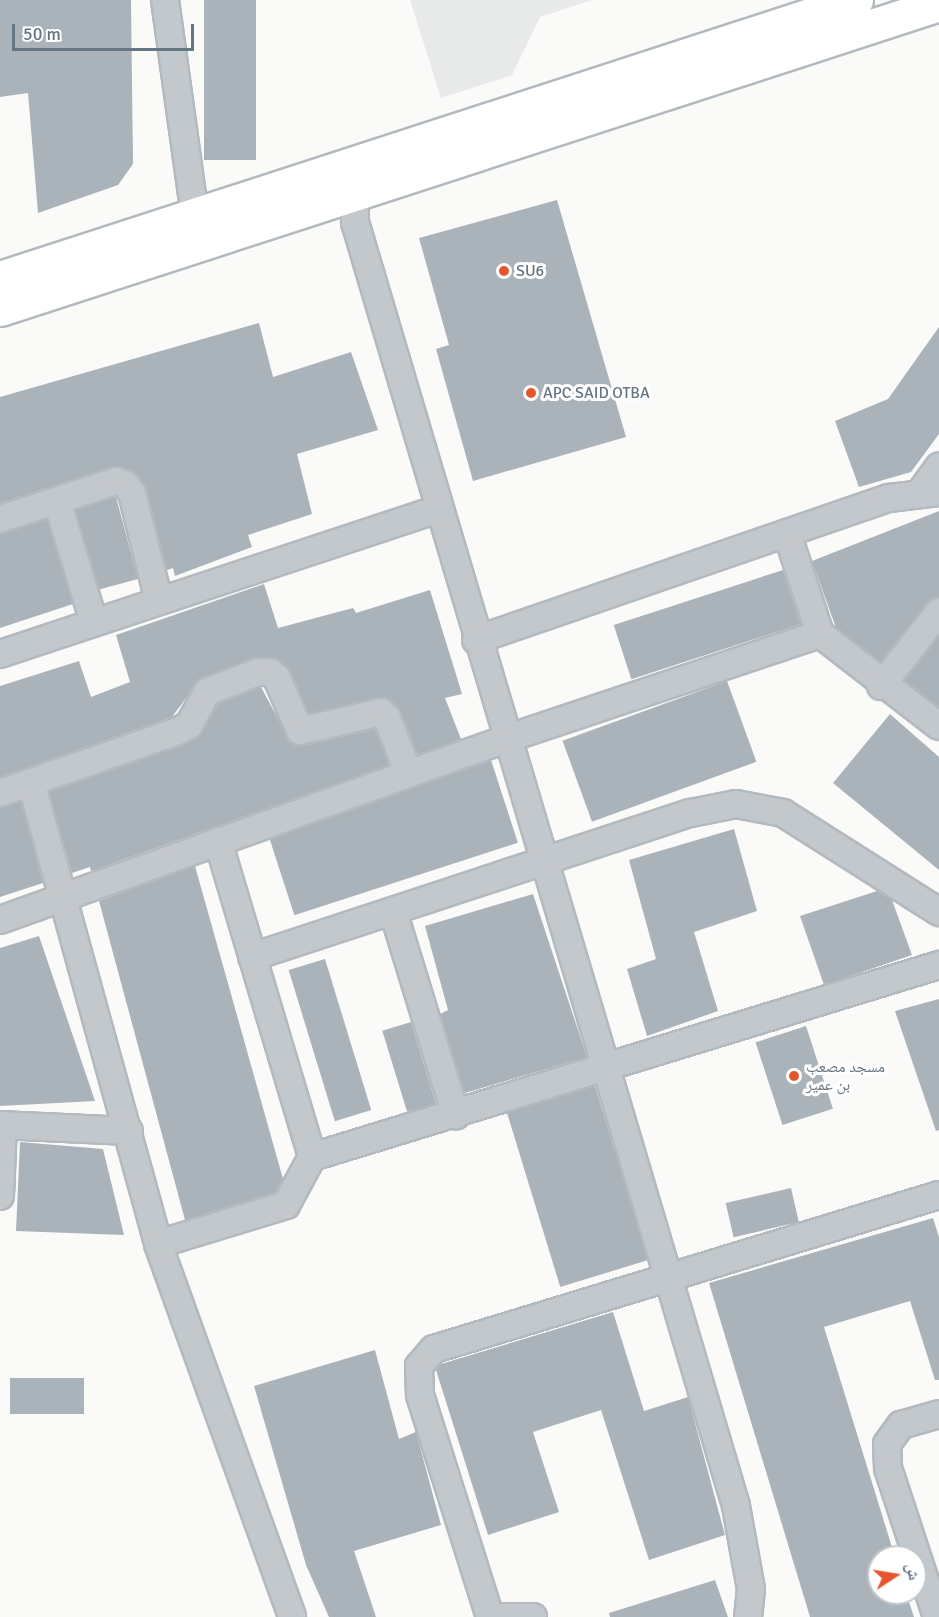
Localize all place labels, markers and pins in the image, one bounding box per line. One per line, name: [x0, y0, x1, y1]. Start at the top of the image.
place label: SU6: [516, 261, 544, 281]
marker: SU6: [497, 264, 511, 278]
place label: APC SAID OTBA: [543, 383, 650, 403]
marker: APC SAID OTBA: [524, 386, 538, 400]
place label: مسجد مصعب بن عمير: [806, 1057, 885, 1095]
marker: مسجد مصعب بن عمير: [787, 1069, 801, 1083]

